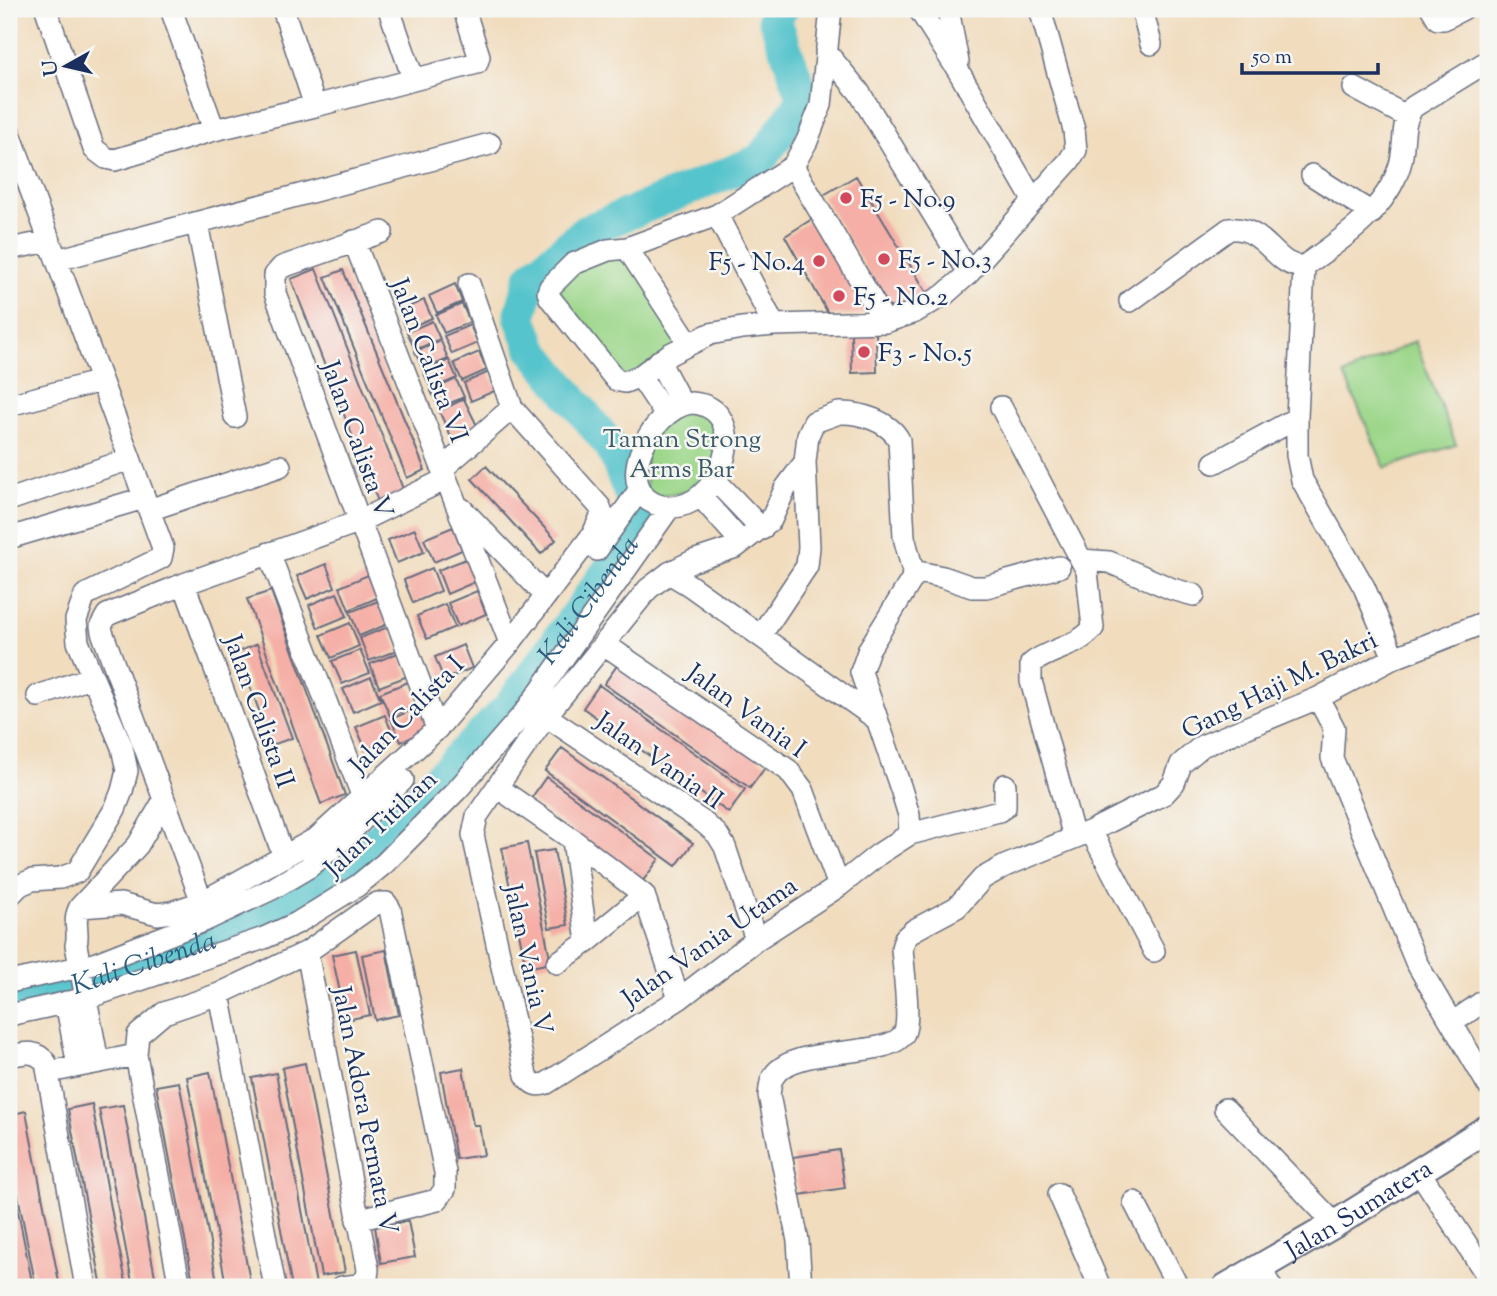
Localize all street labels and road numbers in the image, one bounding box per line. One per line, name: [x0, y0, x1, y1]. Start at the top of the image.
street label: Jalan Calista VI: [379, 272, 476, 449]
street label: Jalan Calista V: [309, 354, 401, 523]
street label: Gang Haji M. Bakri: [1176, 623, 1384, 750]
street label: Jalan Calista II: [212, 628, 303, 794]
street label: Jalan Calista I: [340, 648, 474, 785]
street label: Jalan Vania I: [676, 655, 813, 768]
street label: Jalan Vania II: [586, 703, 730, 820]
street label: Jalan Titihan: [315, 763, 447, 888]
street label: Jalan Vania Utama: [613, 869, 806, 1019]
street label: Jalan Vania V: [492, 879, 560, 1038]
street label: Jalan Adora Permata V: [321, 982, 406, 1237]
street label: Jalan Sumatera: [1278, 1151, 1440, 1271]

